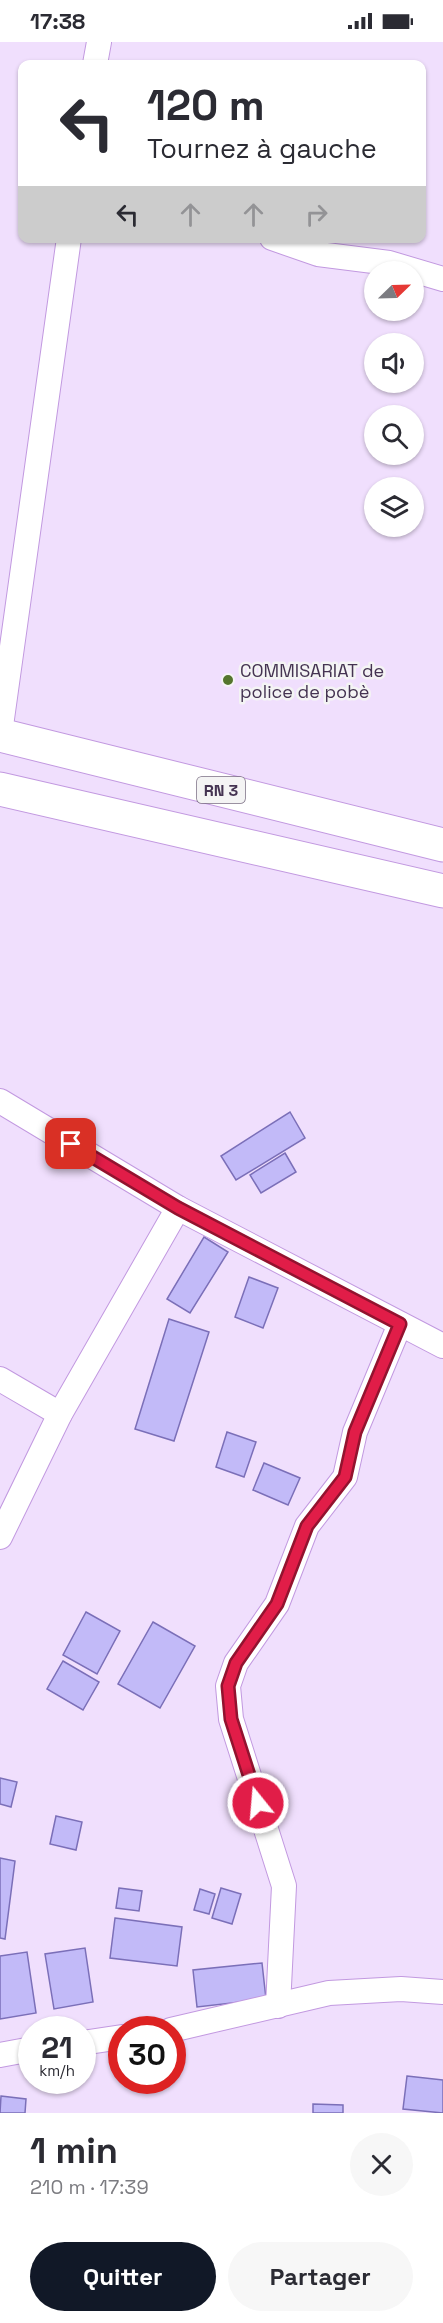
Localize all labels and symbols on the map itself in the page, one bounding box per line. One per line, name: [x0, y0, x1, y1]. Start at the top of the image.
north arrow: [364, 261, 424, 321]
place label: COMMISARIAT de police de pobè: [240, 659, 384, 703]
marker: COMMISARIAT de police de pobè: [221, 673, 235, 687]
road number: RN 3: [197, 777, 245, 803]
pin: [45, 1118, 96, 1169]
position arrow: [226, 1771, 290, 1835]
speed limit sign: 30: [108, 2016, 186, 2094]

